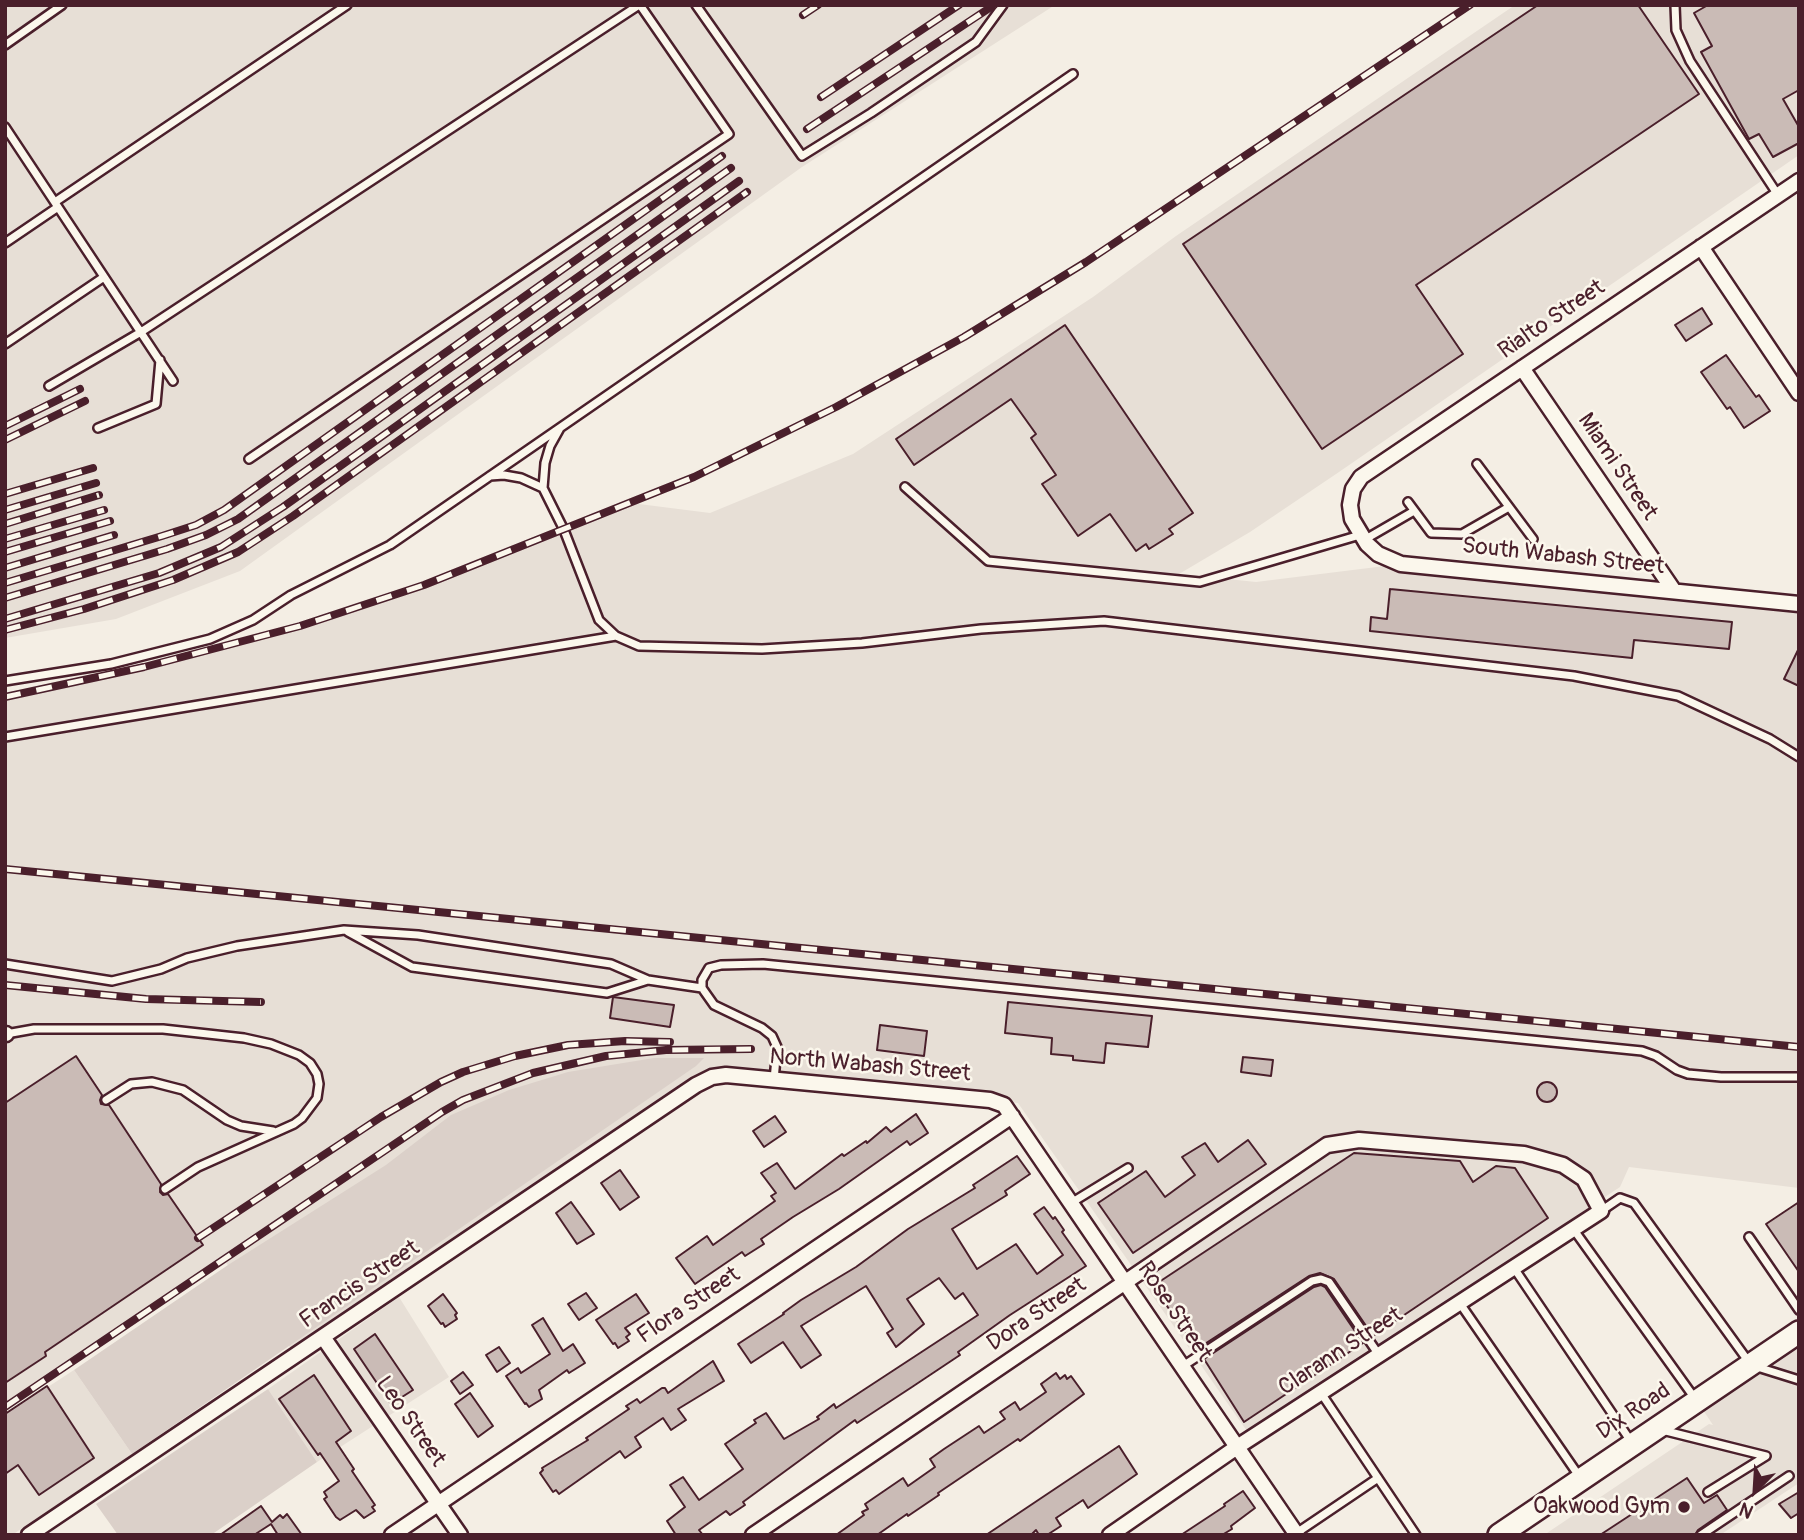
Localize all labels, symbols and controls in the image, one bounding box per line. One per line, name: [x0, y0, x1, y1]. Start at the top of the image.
street label: Rialto Street: [1493, 274, 1611, 366]
street label: Miami Street: [1571, 408, 1663, 526]
street label: South Wabash Street: [1461, 533, 1665, 581]
street label: North Wabash Street: [768, 1043, 972, 1089]
street label: Francis Street: [295, 1235, 425, 1335]
street label: Rose Street: [1131, 1257, 1217, 1367]
street label: Flora Street: [632, 1262, 746, 1350]
street label: Dora Street: [982, 1272, 1092, 1358]
street label: Clarann Street: [1274, 1302, 1408, 1402]
street label: Leo Street: [369, 1371, 451, 1473]
street label: Dix Road: [1592, 1377, 1676, 1447]
north arrow: [1720, 1456, 1790, 1526]
place label: Oakwood Gym: [1533, 1493, 1670, 1521]
text: N: [1736, 1497, 1757, 1524]
marker: Oakwood Gym: [1676, 1499, 1692, 1515]

